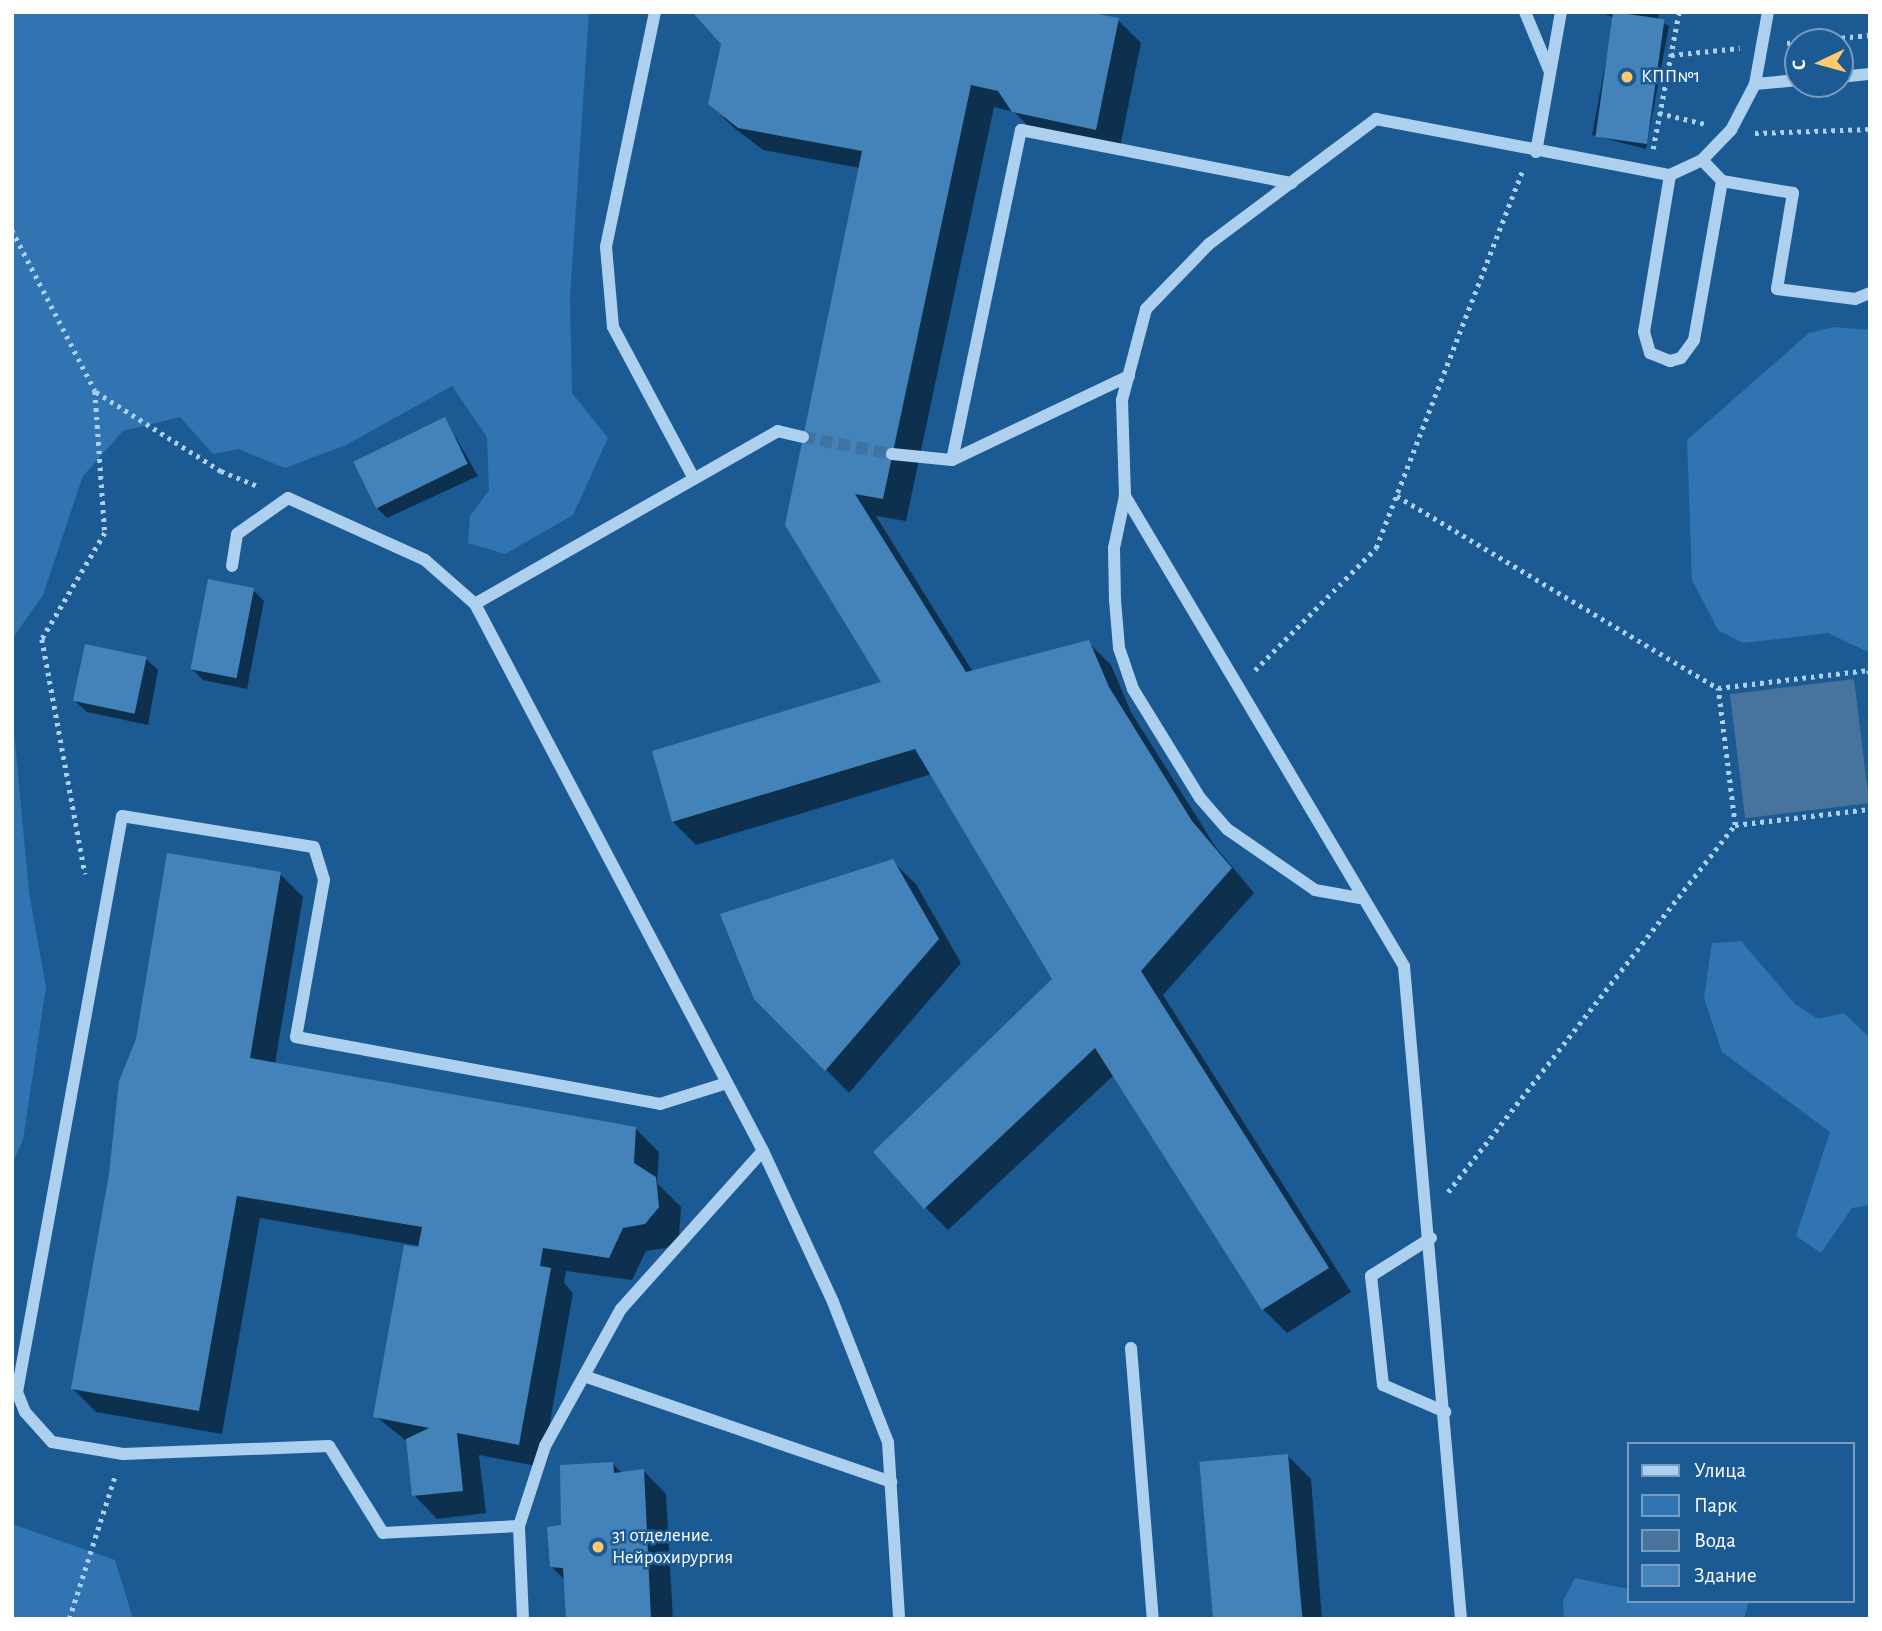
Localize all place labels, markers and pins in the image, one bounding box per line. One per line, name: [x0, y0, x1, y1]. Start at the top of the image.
place label: КПП№1: [1641, 66, 1700, 88]
marker: КПП№1: [1619, 69, 1635, 85]
place label: 31 отделение. Нейрохирургия: [612, 1525, 733, 1569]
marker: 31 отделение. Нейрохирургия: [590, 1539, 606, 1555]

